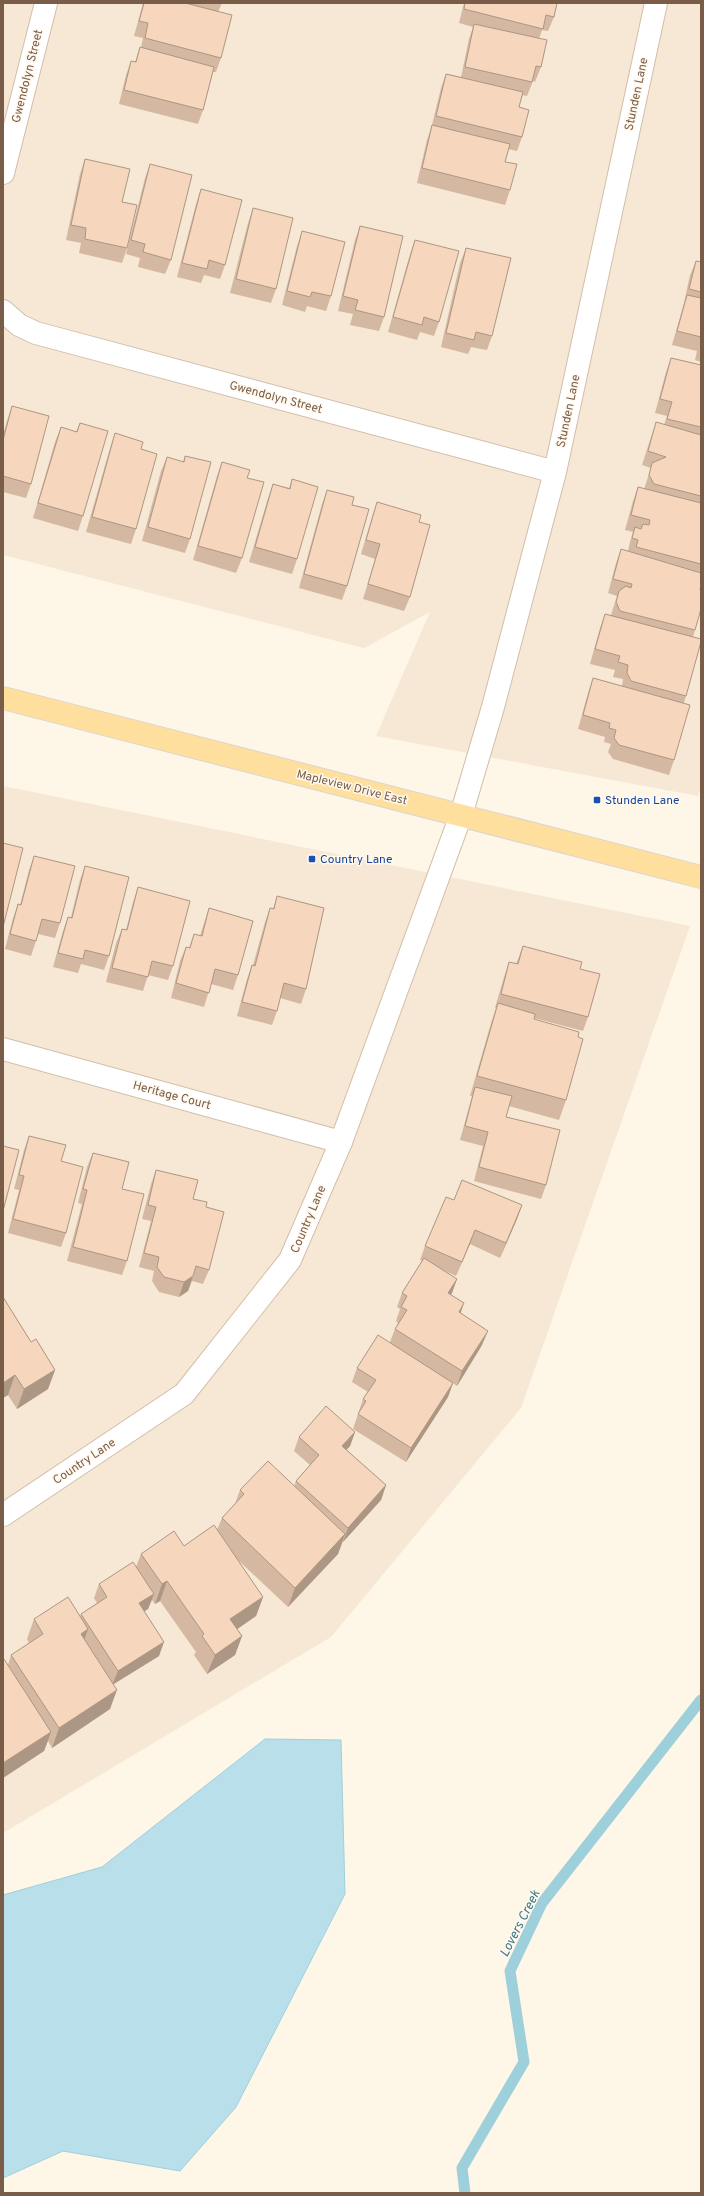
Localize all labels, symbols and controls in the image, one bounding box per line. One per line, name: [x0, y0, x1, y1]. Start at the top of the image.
street label: Gwendolyn Street: [9, 28, 47, 125]
street label: Stunden Lane: [621, 56, 653, 132]
street label: Stunden Lane: [553, 373, 585, 449]
street label: Gwendolyn Street: [227, 378, 324, 418]
street label: Mapleview Drive East: [295, 766, 409, 809]
place label: Stunden Lane: [605, 793, 680, 809]
marker: Stunden Lane: [592, 795, 602, 805]
place label: Country Lane: [320, 852, 393, 868]
marker: Country Lane: [307, 854, 317, 864]
street label: Heritage Court: [131, 1078, 213, 1114]
street label: Country Lane: [287, 1183, 330, 1256]
street label: Country Lane: [50, 1435, 119, 1489]
water label: Lovers Creek: [497, 1887, 545, 1960]

